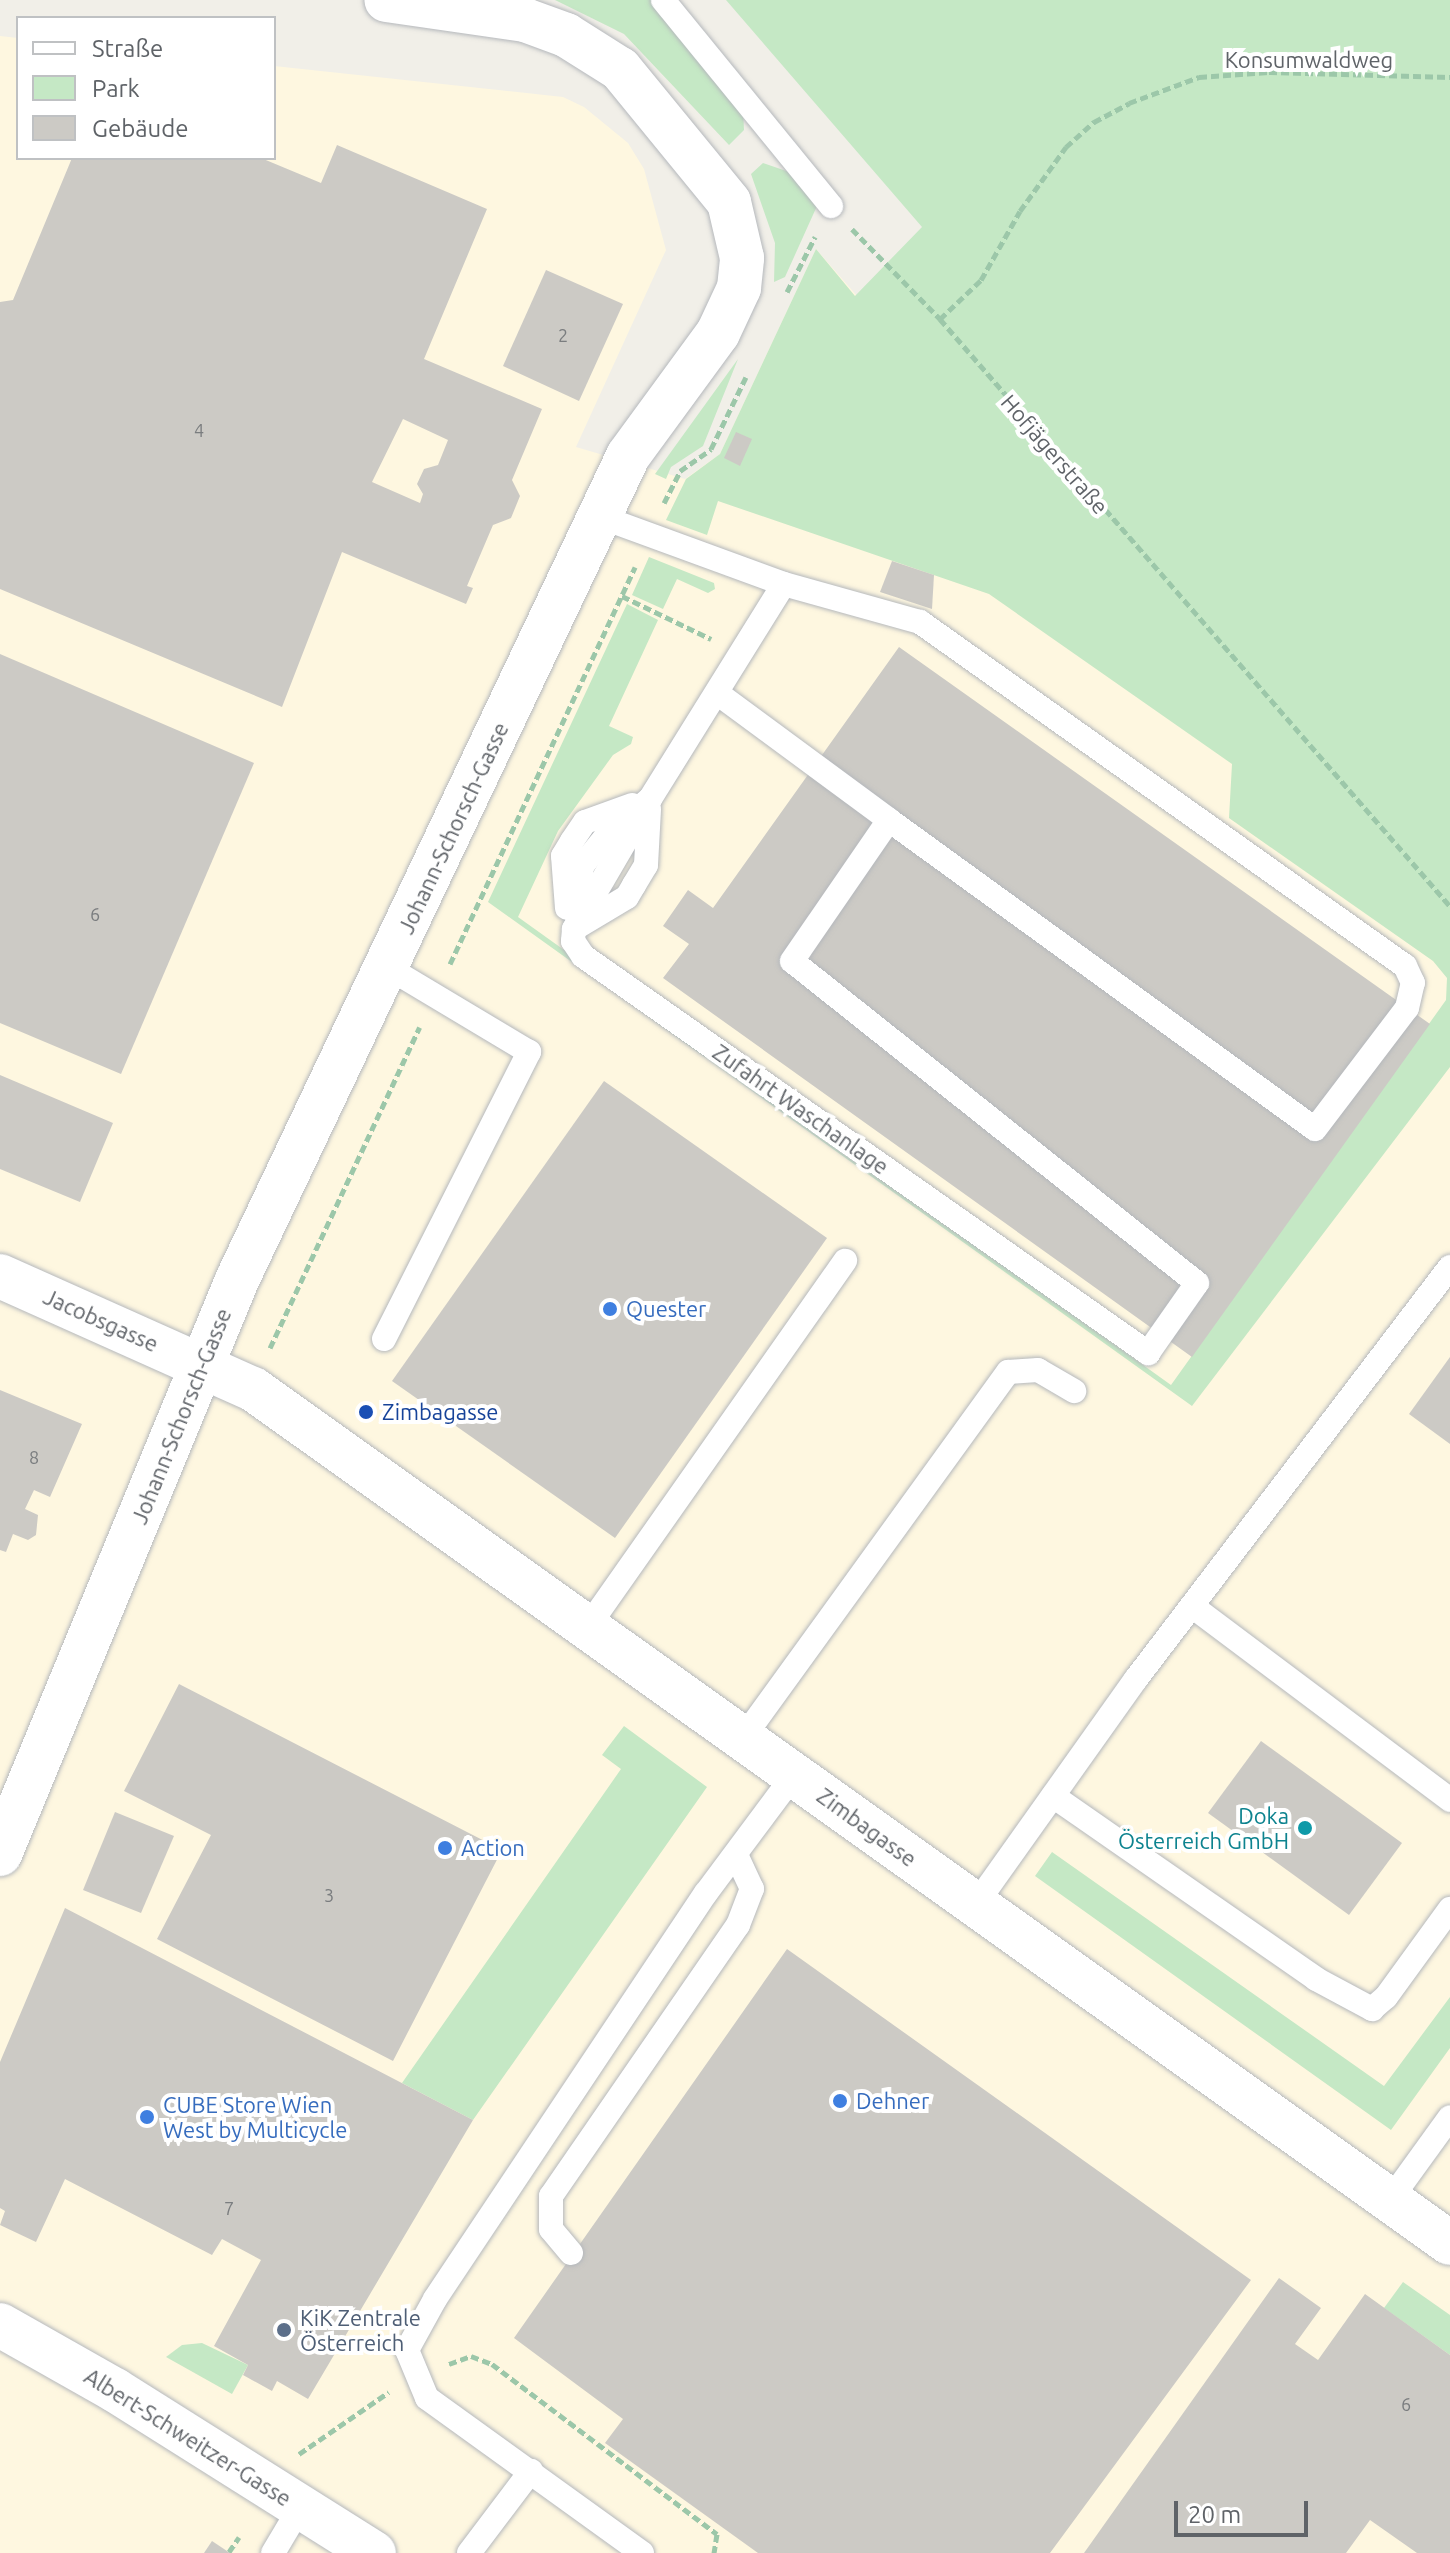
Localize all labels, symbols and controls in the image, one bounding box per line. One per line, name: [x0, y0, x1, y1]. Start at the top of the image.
legend: [16, 16, 276, 160]
text: Straße: [92, 35, 163, 62]
street label: Konsumwaldweg: [1225, 47, 1393, 73]
text: Park: [92, 75, 140, 102]
text: Gebäude: [92, 115, 189, 142]
house number: 2: [558, 324, 568, 346]
street label: Hofjägerstraße: [996, 389, 1114, 519]
house number: 4: [194, 419, 204, 441]
street label: Johann-Schorsch-Gasse: [392, 718, 514, 938]
house number: 6: [90, 903, 100, 925]
street label: Zufahrt Waschanlage: [708, 1038, 894, 1180]
street label: Jacobsgasse: [40, 1283, 162, 1357]
place label: Quester: [626, 1296, 706, 1322]
marker: Quester: [601, 1300, 619, 1318]
street label: Johann-Schorsch-Gasse: [126, 1304, 236, 1528]
place label: Zimbagasse: [382, 1399, 498, 1425]
marker: Zimbagasse: [357, 1403, 375, 1421]
house number: 8: [29, 1446, 39, 1468]
street label: Zimbagasse: [812, 1782, 922, 1872]
place label: Doka Österreich GmbH: [1118, 1802, 1289, 1854]
marker: Doka Österreich GmbH: [1296, 1819, 1314, 1837]
place label: Action: [461, 1835, 525, 1861]
marker: Action: [436, 1839, 454, 1857]
house number: 3: [324, 1884, 334, 1906]
place label: Dehner: [856, 2088, 929, 2114]
place label: CUBE Store Wien West by Multicycle: [163, 2091, 347, 2142]
marker: Dehner: [831, 2092, 849, 2110]
marker: CUBE Store Wien West by Multicycle: [138, 2108, 156, 2126]
house number: 7: [224, 2197, 234, 2219]
place label: KiK Zentrale Österreich: [300, 2304, 421, 2356]
marker: KiK Zentrale Österreich: [275, 2321, 293, 2339]
street label: Albert-Schweitzer-Gasse: [80, 2363, 296, 2511]
house number: 6: [1401, 2393, 1411, 2415]
scale bar: [1178, 2485, 1312, 2535]
text: 20 m: [1188, 2501, 1241, 2528]

